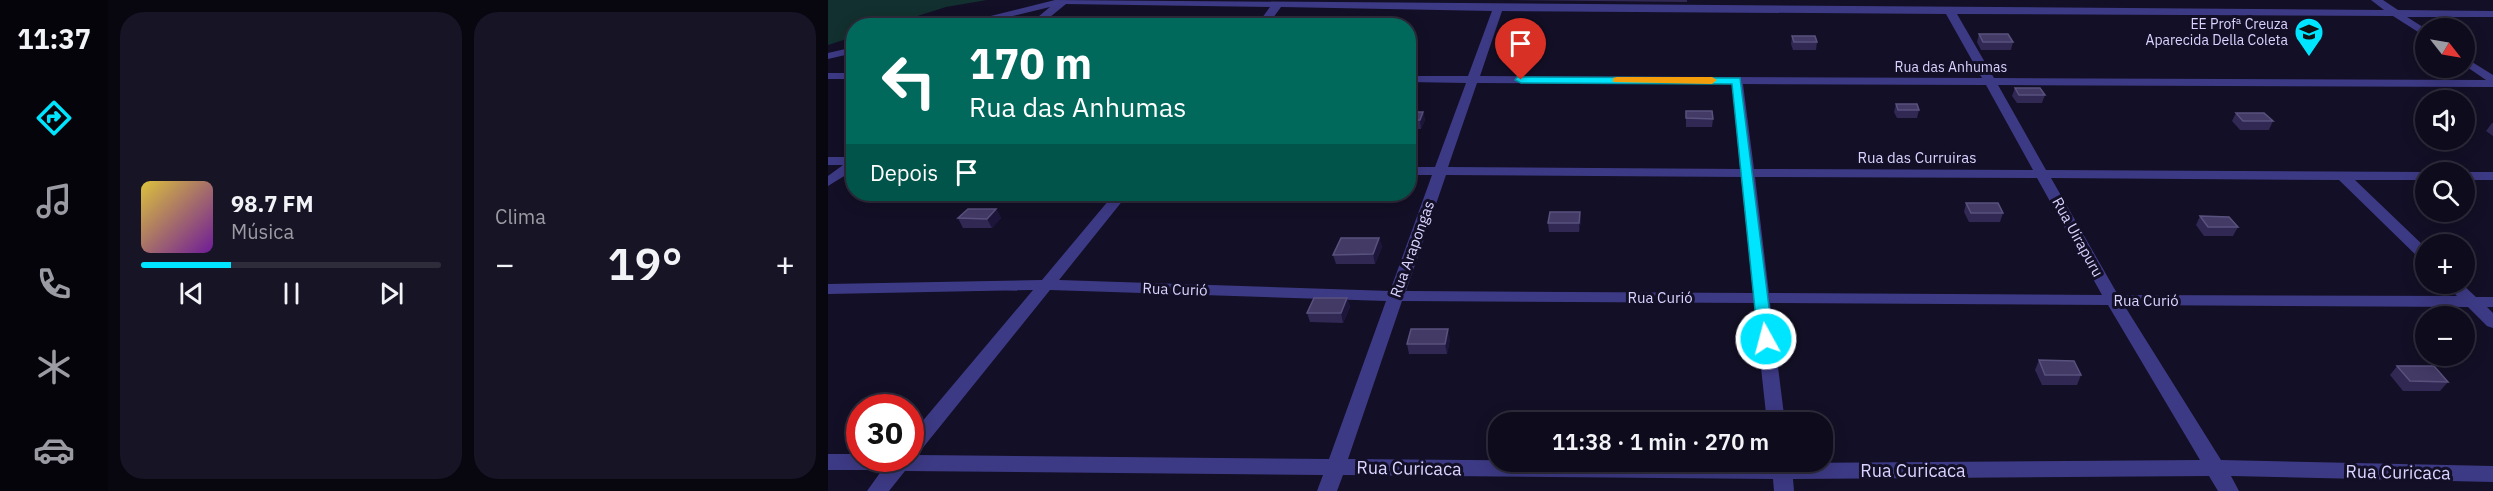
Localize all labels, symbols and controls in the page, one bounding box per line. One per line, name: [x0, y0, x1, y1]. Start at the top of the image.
place label: EE Profª Creuza Aparecida Della Coleta: [2145, 15, 2289, 49]
school or university icon: EE Profª Creuza Aparecida Della Coleta: [2293, 16, 2325, 58]
pin: [1495, 18, 1546, 80]
north arrow: [2415, 18, 2475, 78]
map controls: [2415, 18, 2475, 366]
text: 11:37: [17, 21, 91, 56]
icon: arrive: [1504, 27, 1537, 60]
text: 170 m: [969, 36, 1092, 91]
icon: left: [870, 42, 948, 120]
street label: Rua das Anhumas: [1895, 58, 2008, 76]
text: Rua das Anhumas: [969, 89, 1186, 124]
button: sound: [2415, 90, 2475, 150]
icon: directions: [33, 97, 75, 139]
street label: Rua das Curruiras: [1857, 148, 1977, 167]
icon: arrive: [950, 156, 983, 189]
text: Depois: [870, 158, 938, 187]
button: search: [2415, 162, 2475, 222]
icon: music: [33, 180, 75, 222]
text: 98.7 FM: [231, 189, 314, 218]
street label: Rua Uirapuru: [2048, 194, 2108, 280]
street label: Rua Arapongas: [1386, 198, 1438, 300]
text: Clima: [495, 203, 546, 230]
text: Música: [231, 218, 294, 245]
text: 19°: [607, 234, 683, 292]
button: +: [2415, 234, 2475, 294]
text: −: [495, 242, 515, 285]
text: +: [775, 242, 795, 285]
icon: phone: [33, 263, 75, 305]
icon: previous: [175, 277, 208, 310]
icon: pause: [275, 277, 308, 310]
icon: next: [375, 277, 408, 310]
street label: Rua Curió: [1142, 278, 1208, 300]
street label: Rua Curió: [1627, 288, 1693, 307]
street label: Rua Curió: [2113, 291, 2179, 310]
button: −: [2415, 306, 2475, 366]
position arrow: [1734, 307, 1798, 371]
icon: climate: [33, 346, 75, 388]
speed limit sign: 30: [846, 394, 924, 472]
text: 11:38 · 1 min · 270 m: [1552, 427, 1769, 456]
icon: car: [33, 429, 75, 471]
street label: Rua Curicaca: [1356, 456, 1462, 480]
street label: Rua Curicaca: [1860, 459, 1966, 482]
street label: Rua Curicaca: [2345, 460, 2451, 484]

